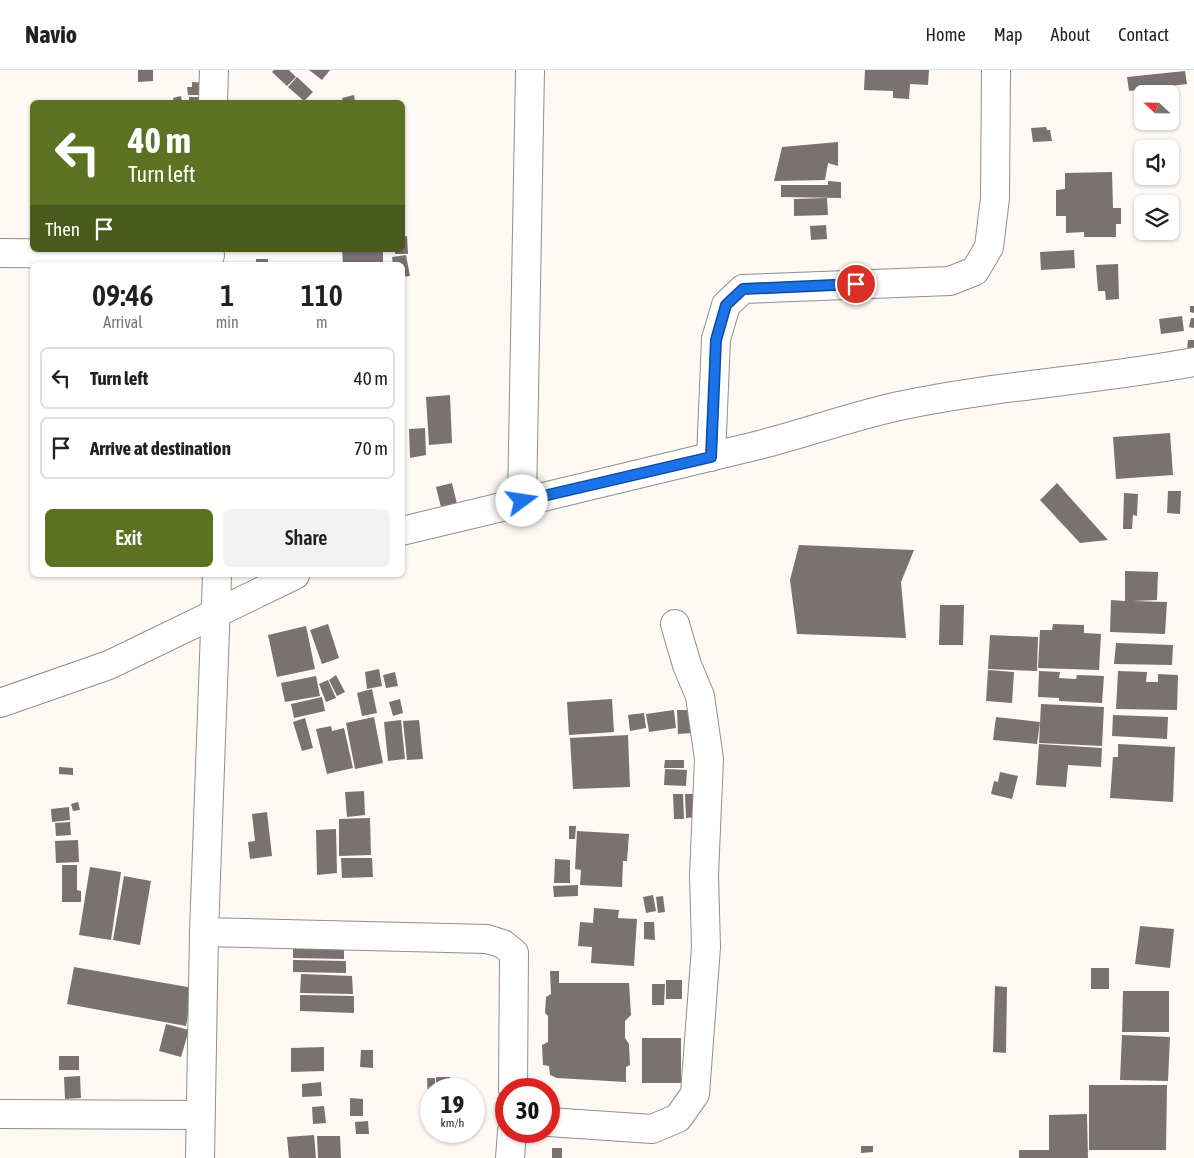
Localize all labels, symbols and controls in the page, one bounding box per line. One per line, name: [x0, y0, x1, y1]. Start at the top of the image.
text: Navio: [25, 21, 77, 48]
text: Home: [926, 24, 966, 45]
text: Map: [994, 24, 1023, 45]
text: About: [1051, 24, 1090, 45]
text: Contact: [1118, 24, 1169, 45]
north arrow: [1134, 85, 1179, 130]
map controls: [1134, 85, 1179, 240]
icon: left: [45, 120, 110, 185]
text: 40 m: [128, 120, 191, 160]
button: sound: [1134, 140, 1179, 185]
text: Turn left: [128, 161, 195, 187]
button: layers: [1134, 195, 1179, 240]
icon: arrive: [90, 215, 118, 243]
text: Then: [45, 218, 80, 240]
pin: [835, 263, 877, 305]
icon: arrive: [842, 270, 870, 298]
text: 09:46: [92, 278, 154, 312]
text: 1: [220, 278, 234, 312]
text: 110: [301, 278, 343, 312]
text: Arrival: [103, 313, 142, 331]
text: min: [216, 313, 239, 331]
text: m: [316, 313, 328, 331]
icon: left: [47, 364, 75, 392]
text: Turn left: [90, 367, 148, 389]
text: 40 m: [354, 367, 388, 389]
icon: arrive: [47, 434, 75, 462]
text: Arrive at destination: [90, 437, 231, 459]
text: 70 m: [354, 437, 388, 459]
position arrow: [495, 474, 547, 526]
button: Exit: [45, 509, 213, 567]
button: Share: [223, 509, 390, 567]
speed limit sign: 30: [495, 1078, 560, 1143]
text: 19: [441, 1090, 464, 1118]
text: km/h: [441, 1116, 464, 1130]

